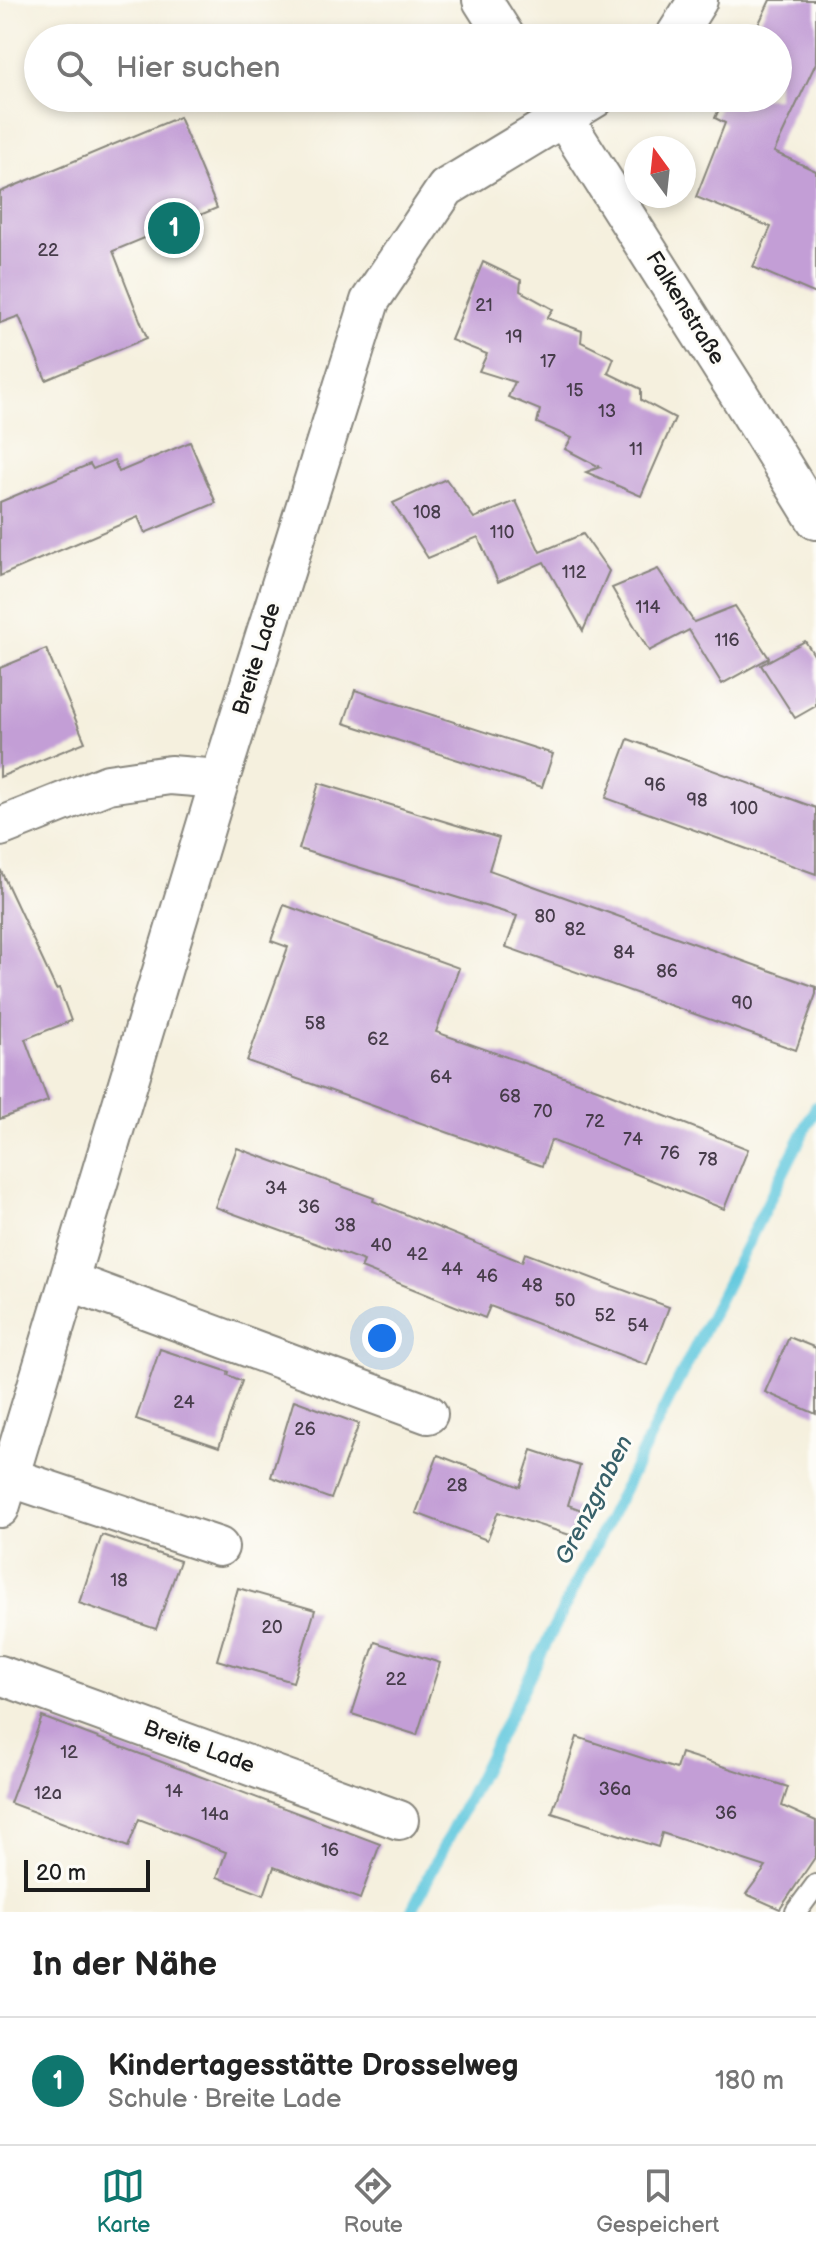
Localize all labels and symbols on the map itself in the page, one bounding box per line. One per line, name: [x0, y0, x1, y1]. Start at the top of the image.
north arrow: [624, 136, 696, 208]
pin: 1: [148, 198, 200, 258]
house number: 22: [37, 240, 59, 261]
street label: Falkenstraße: [639, 246, 731, 370]
house number: 21: [475, 295, 493, 316]
house number: 19: [505, 327, 523, 348]
house number: 17: [540, 351, 556, 372]
house number: 15: [566, 380, 584, 401]
house number: 13: [598, 401, 616, 422]
house number: 11: [629, 439, 643, 460]
house number: 108: [413, 502, 441, 523]
house number: 110: [490, 522, 514, 543]
house number: 112: [562, 562, 587, 583]
house number: 114: [636, 597, 660, 618]
street label: Breite Lade: [227, 600, 287, 718]
house number: 116: [715, 630, 739, 651]
house number: 96: [644, 775, 666, 796]
house number: 98: [687, 790, 707, 811]
house number: 100: [730, 798, 758, 819]
house number: 80: [534, 906, 556, 927]
house number: 82: [564, 919, 586, 940]
house number: 84: [613, 942, 635, 963]
house number: 86: [656, 961, 678, 982]
house number: 90: [732, 993, 753, 1014]
house number: 58: [305, 1013, 325, 1034]
house number: 62: [367, 1029, 389, 1050]
house number: 64: [430, 1067, 452, 1088]
house number: 68: [499, 1086, 521, 1107]
house number: 70: [533, 1101, 553, 1122]
house number: 72: [585, 1111, 605, 1132]
house number: 74: [623, 1129, 643, 1150]
house number: 76: [660, 1143, 680, 1164]
house number: 78: [698, 1149, 718, 1170]
house number: 34: [265, 1178, 287, 1199]
house number: 36: [298, 1197, 320, 1218]
house number: 38: [334, 1215, 356, 1236]
house number: 40: [370, 1235, 392, 1256]
house number: 42: [406, 1244, 428, 1265]
house number: 44: [441, 1259, 463, 1280]
house number: 46: [476, 1266, 498, 1287]
house number: 48: [521, 1275, 543, 1296]
house number: 50: [555, 1290, 575, 1311]
house number: 52: [595, 1305, 616, 1326]
house number: 54: [627, 1315, 649, 1336]
your location: [362, 1318, 402, 1358]
house number: 24: [173, 1392, 195, 1413]
house number: 26: [294, 1419, 316, 1440]
water label: Grenzgraben: [549, 1430, 639, 1570]
house number: 28: [446, 1475, 468, 1496]
house number: 18: [110, 1570, 128, 1591]
house number: 20: [261, 1617, 283, 1638]
house number: 22: [385, 1669, 407, 1690]
street label: Breite Lade: [140, 1714, 258, 1780]
house number: 12: [60, 1742, 78, 1763]
house number: 36a: [599, 1779, 631, 1800]
house number: 14: [165, 1781, 183, 1802]
house number: 12a: [34, 1783, 62, 1804]
house number: 36: [715, 1803, 737, 1824]
house number: 14a: [201, 1804, 229, 1825]
house number: 16: [321, 1840, 339, 1861]
scale bar: [24, 1856, 150, 1892]

